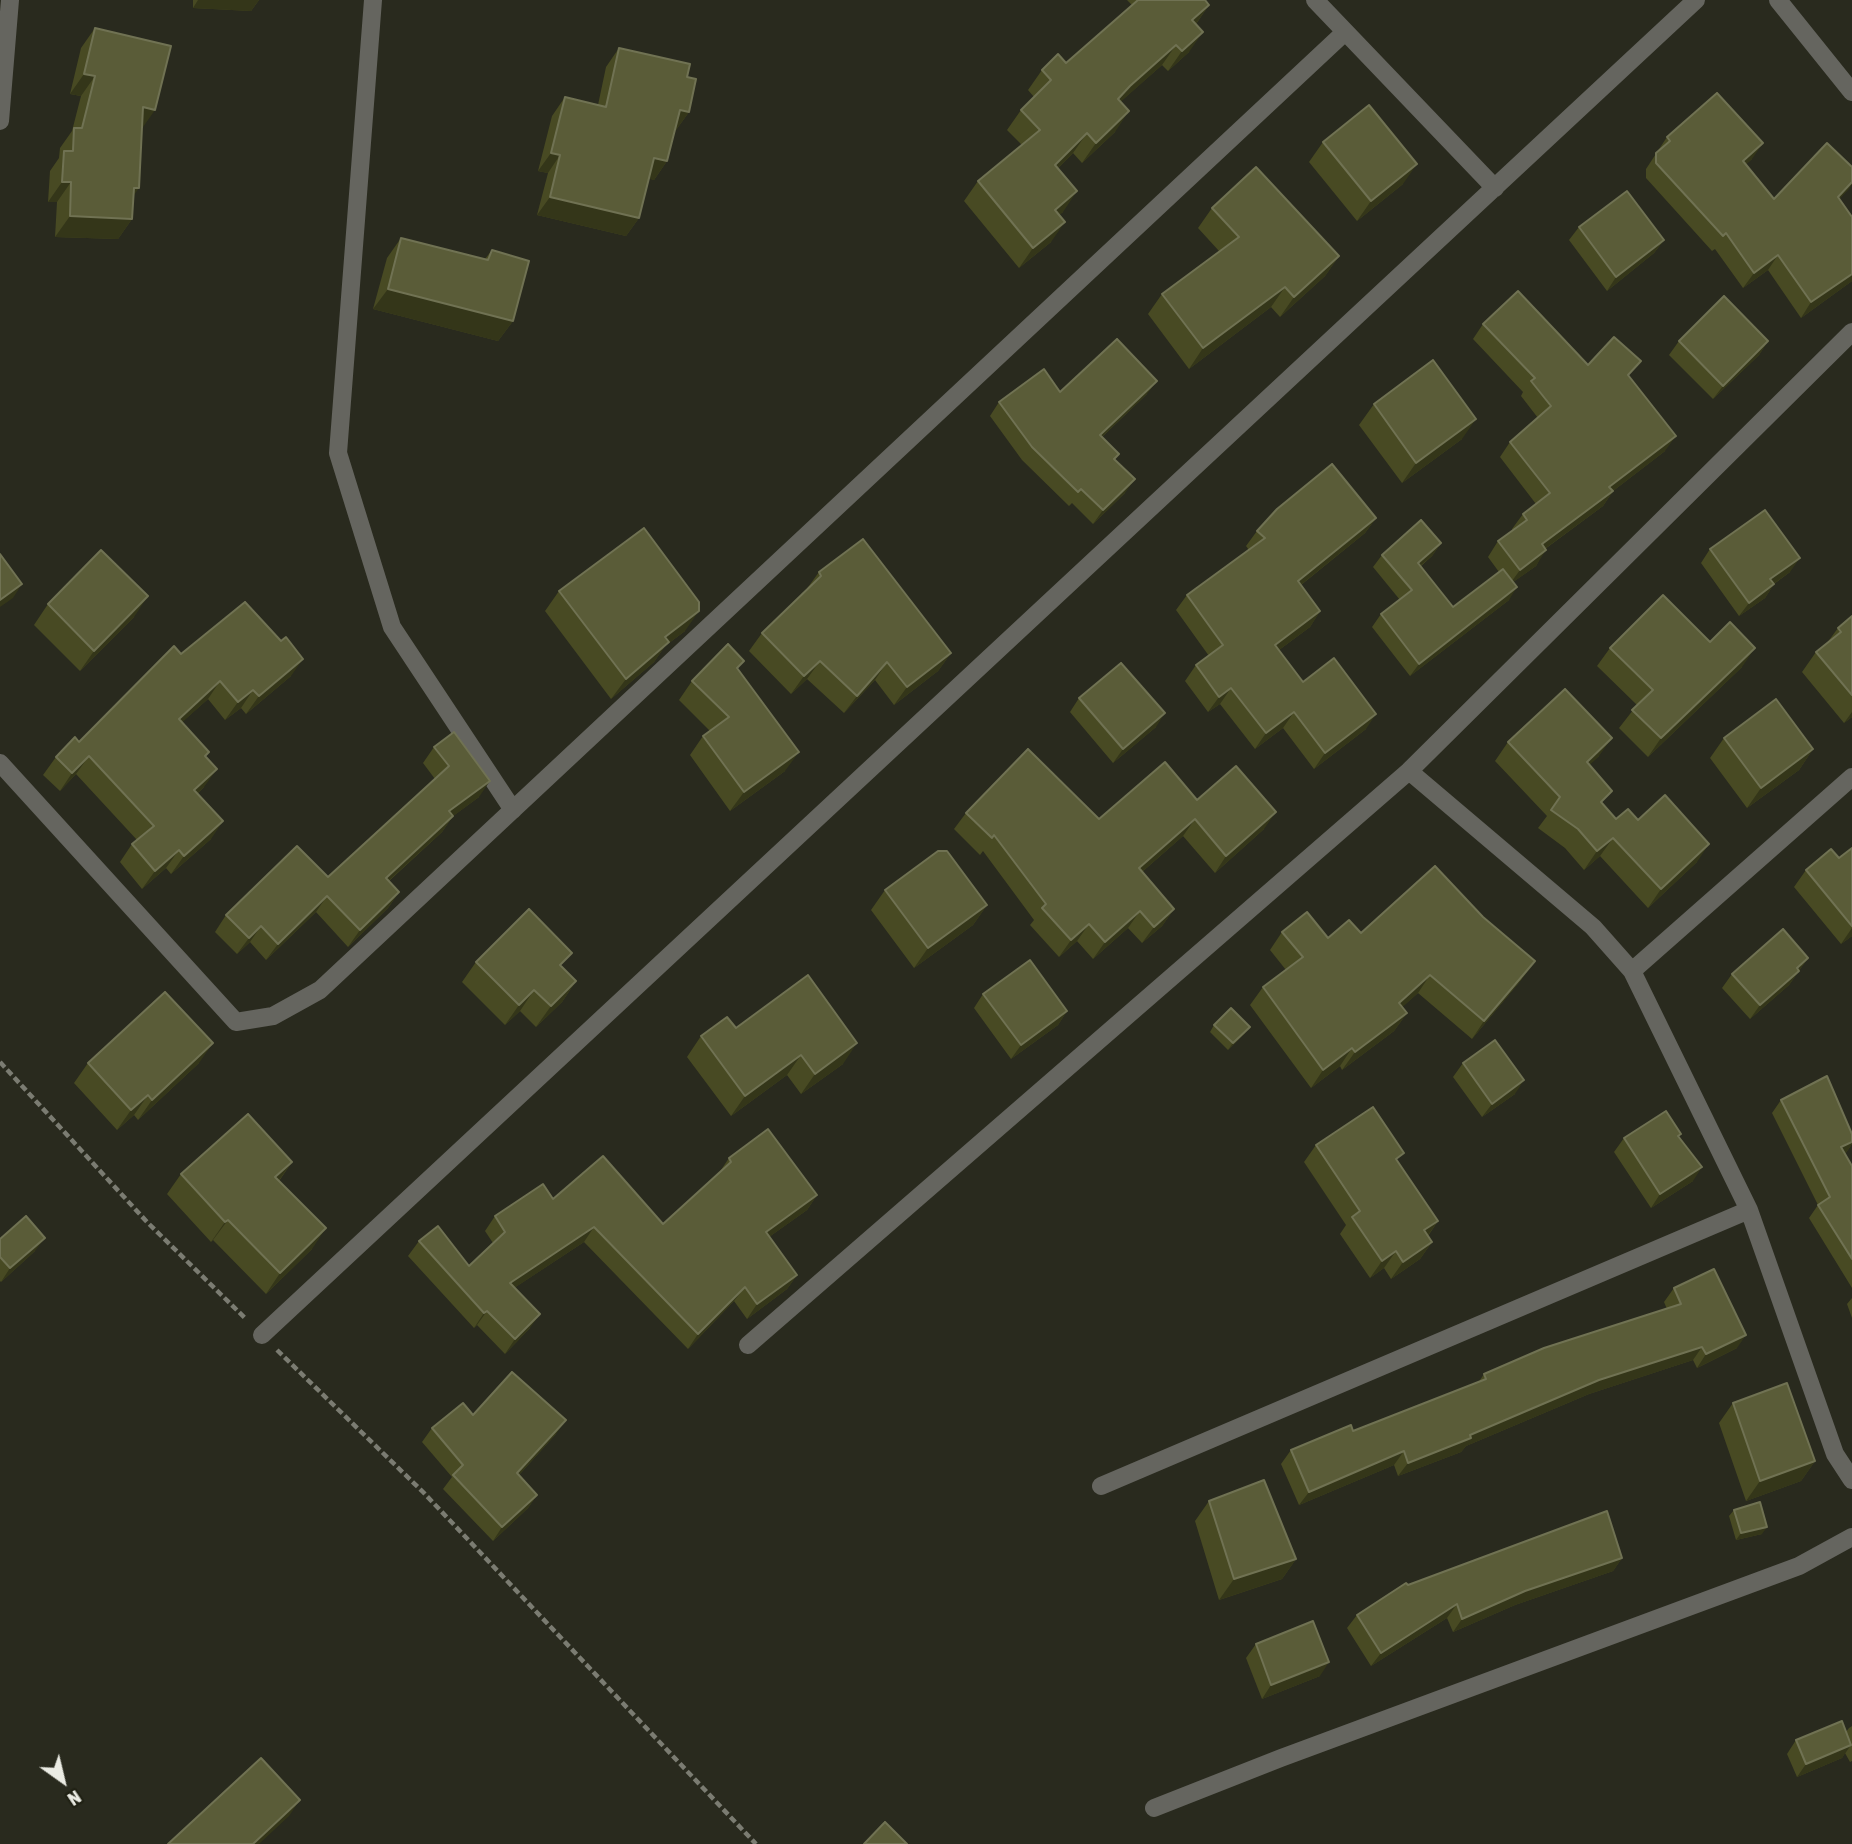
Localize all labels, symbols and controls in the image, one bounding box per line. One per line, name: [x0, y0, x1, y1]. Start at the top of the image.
north arrow: [28, 1746, 98, 1816]
text: N: [64, 1786, 86, 1811]

